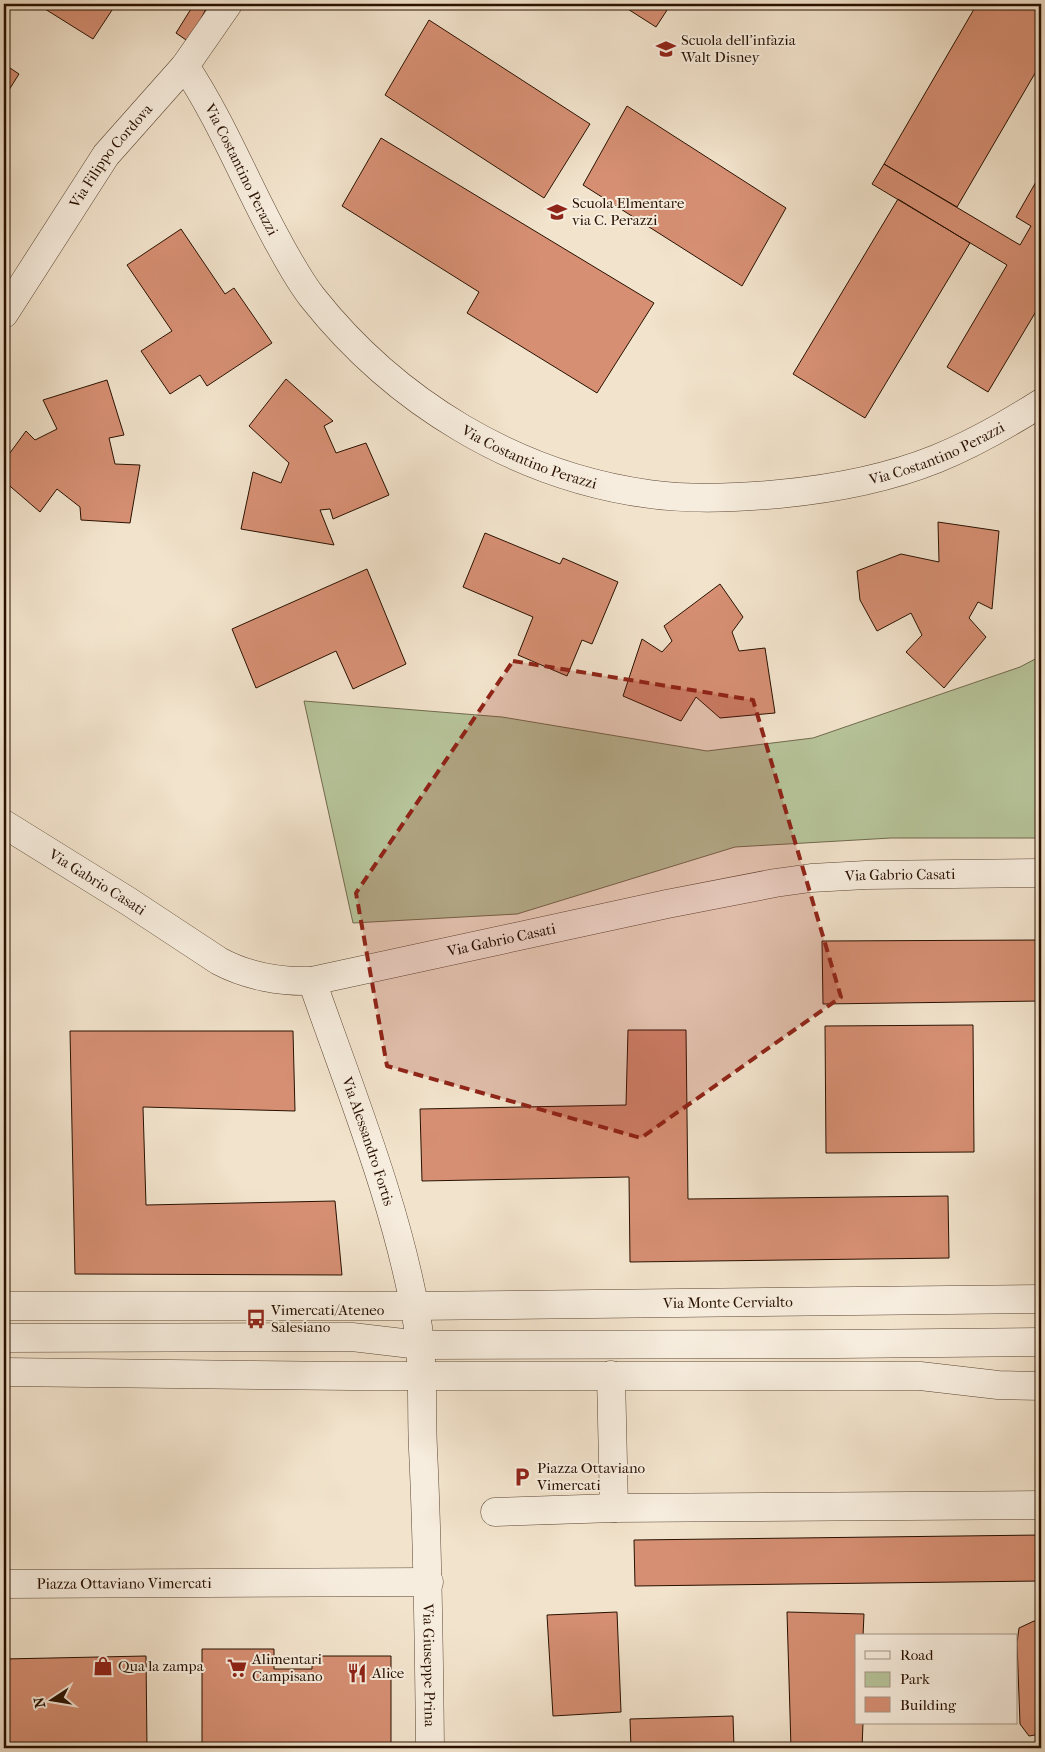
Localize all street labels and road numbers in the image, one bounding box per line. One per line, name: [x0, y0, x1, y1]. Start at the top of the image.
street label: Via Filippo Cordova: [65, 99, 157, 212]
street label: Via Costantino Perazzi: [200, 100, 282, 239]
street label: Via Costantino Perazzi: [866, 418, 1008, 489]
street label: Via Costantino Perazzi: [458, 421, 599, 493]
street label: Via Gabrio Casati: [45, 845, 150, 919]
street label: Via Gabrio Casati: [843, 865, 956, 885]
street label: Via Gabrio Casati: [445, 919, 558, 961]
street label: Via Alessandro Fortis: [338, 1074, 398, 1208]
street label: Via Monte Cervialto: [662, 1293, 793, 1312]
street label: Piazza Ottaviano Vimercati: [36, 1574, 212, 1593]
street label: Via Giuseppe Prina: [419, 1603, 439, 1728]

